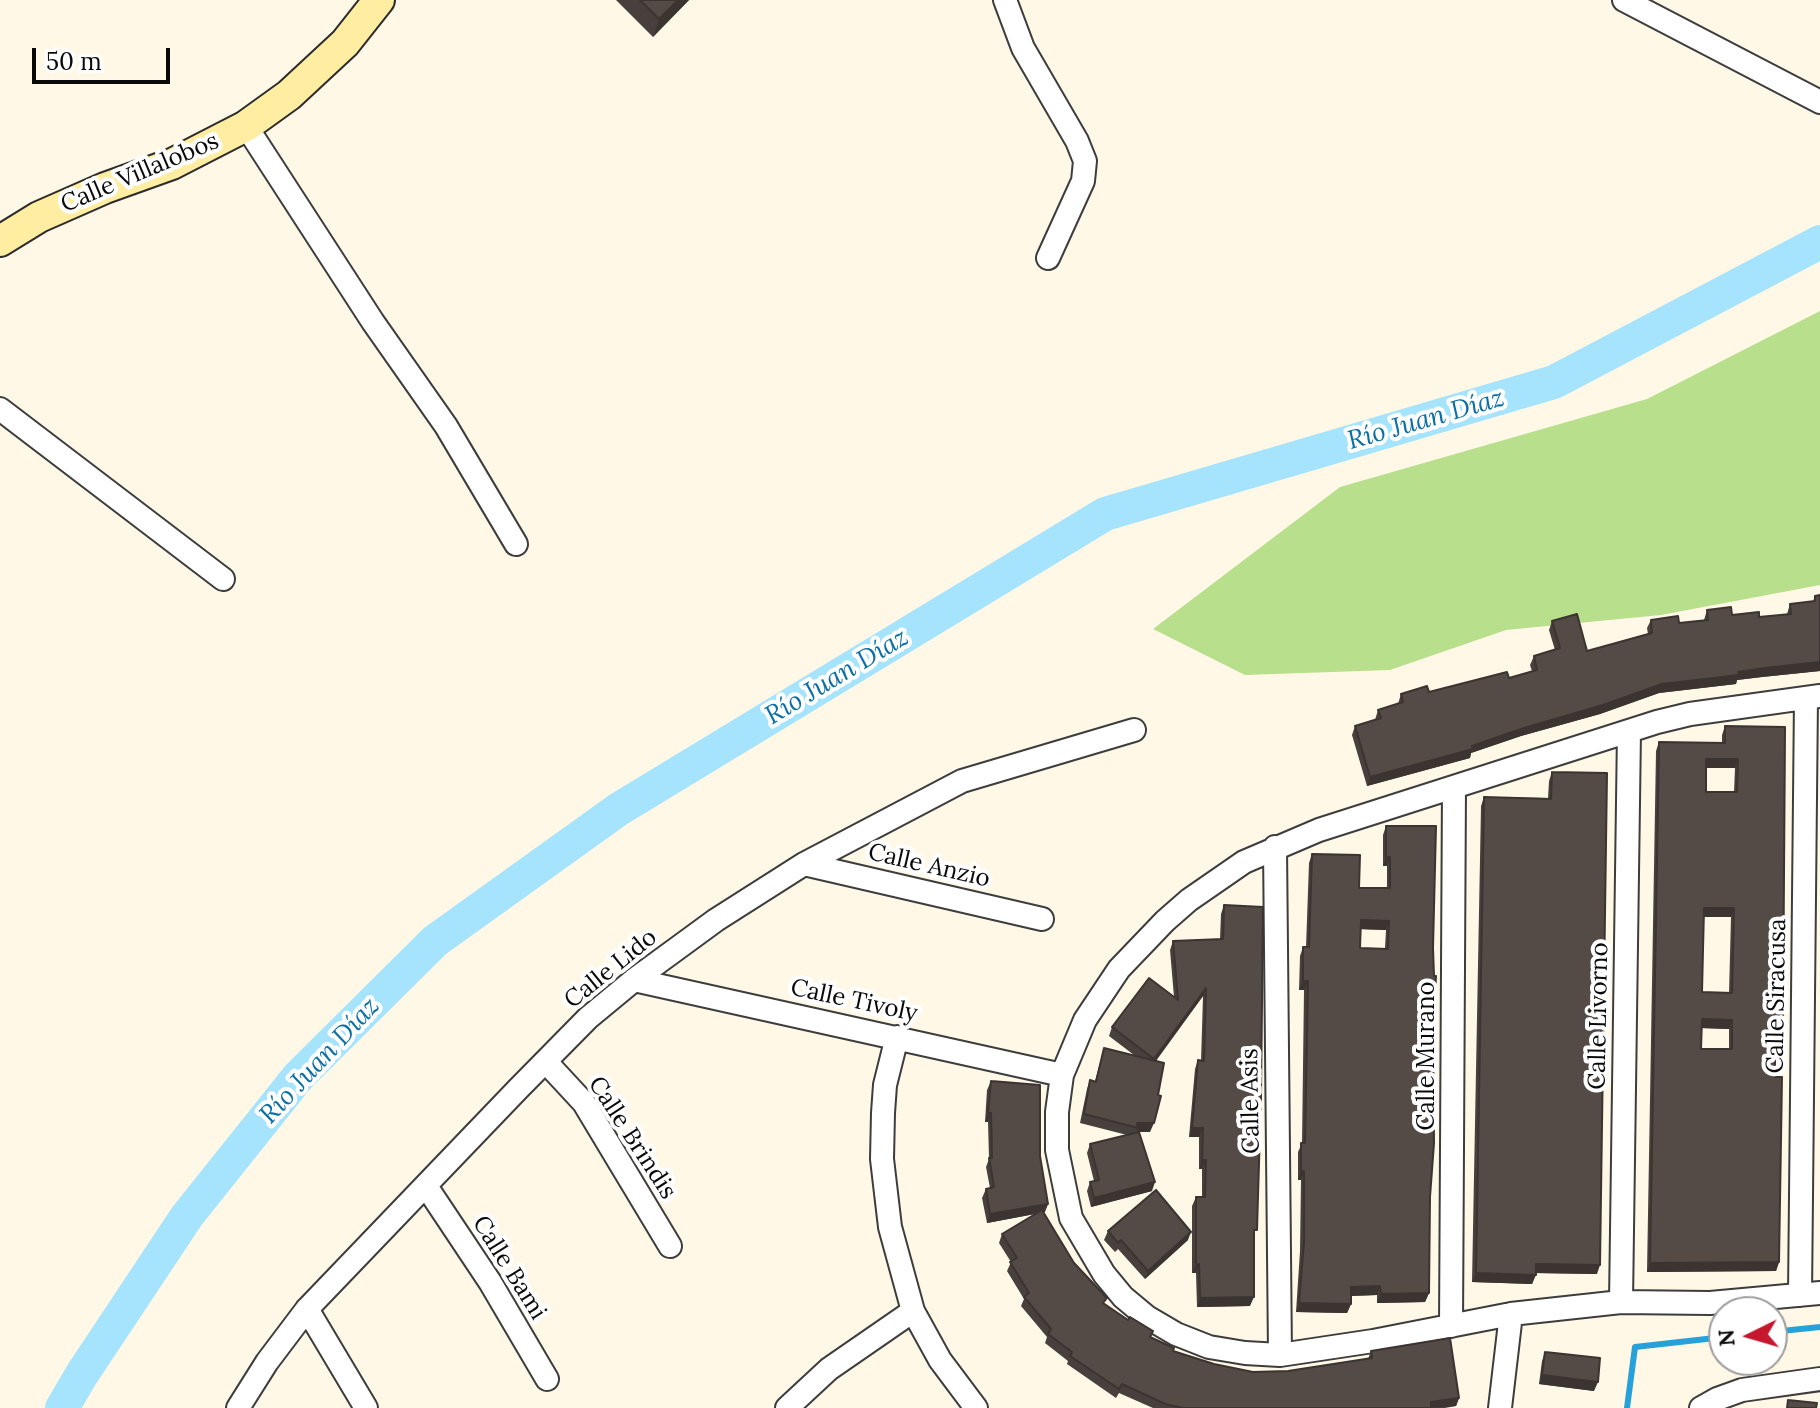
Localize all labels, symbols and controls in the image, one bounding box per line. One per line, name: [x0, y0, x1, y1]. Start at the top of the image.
scale bar: [36, 32, 174, 82]
text: 50 m: [46, 46, 102, 77]
street label: Calle Villalobos: [57, 127, 223, 219]
water label: Río Juan Díaz: [1344, 383, 1508, 457]
water label: Río Juan Díaz: [760, 622, 914, 732]
street label: Calle Anzio: [865, 838, 993, 894]
street label: Calle Siracusa: [1761, 918, 1793, 1074]
street label: Calle Lido: [559, 923, 663, 1015]
street label: Calle Livorno: [1583, 942, 1615, 1090]
street label: Calle Tivoly: [788, 974, 920, 1028]
street label: Calle Murano: [1413, 981, 1441, 1131]
water label: Río Juan Díaz: [254, 991, 386, 1131]
street label: Calle Asis: [1236, 1048, 1266, 1154]
street label: Calle Brindis: [582, 1071, 682, 1205]
street label: Calle Bami: [466, 1211, 552, 1325]
north arrow: [1708, 1296, 1788, 1376]
text: N: [1711, 1328, 1741, 1348]

